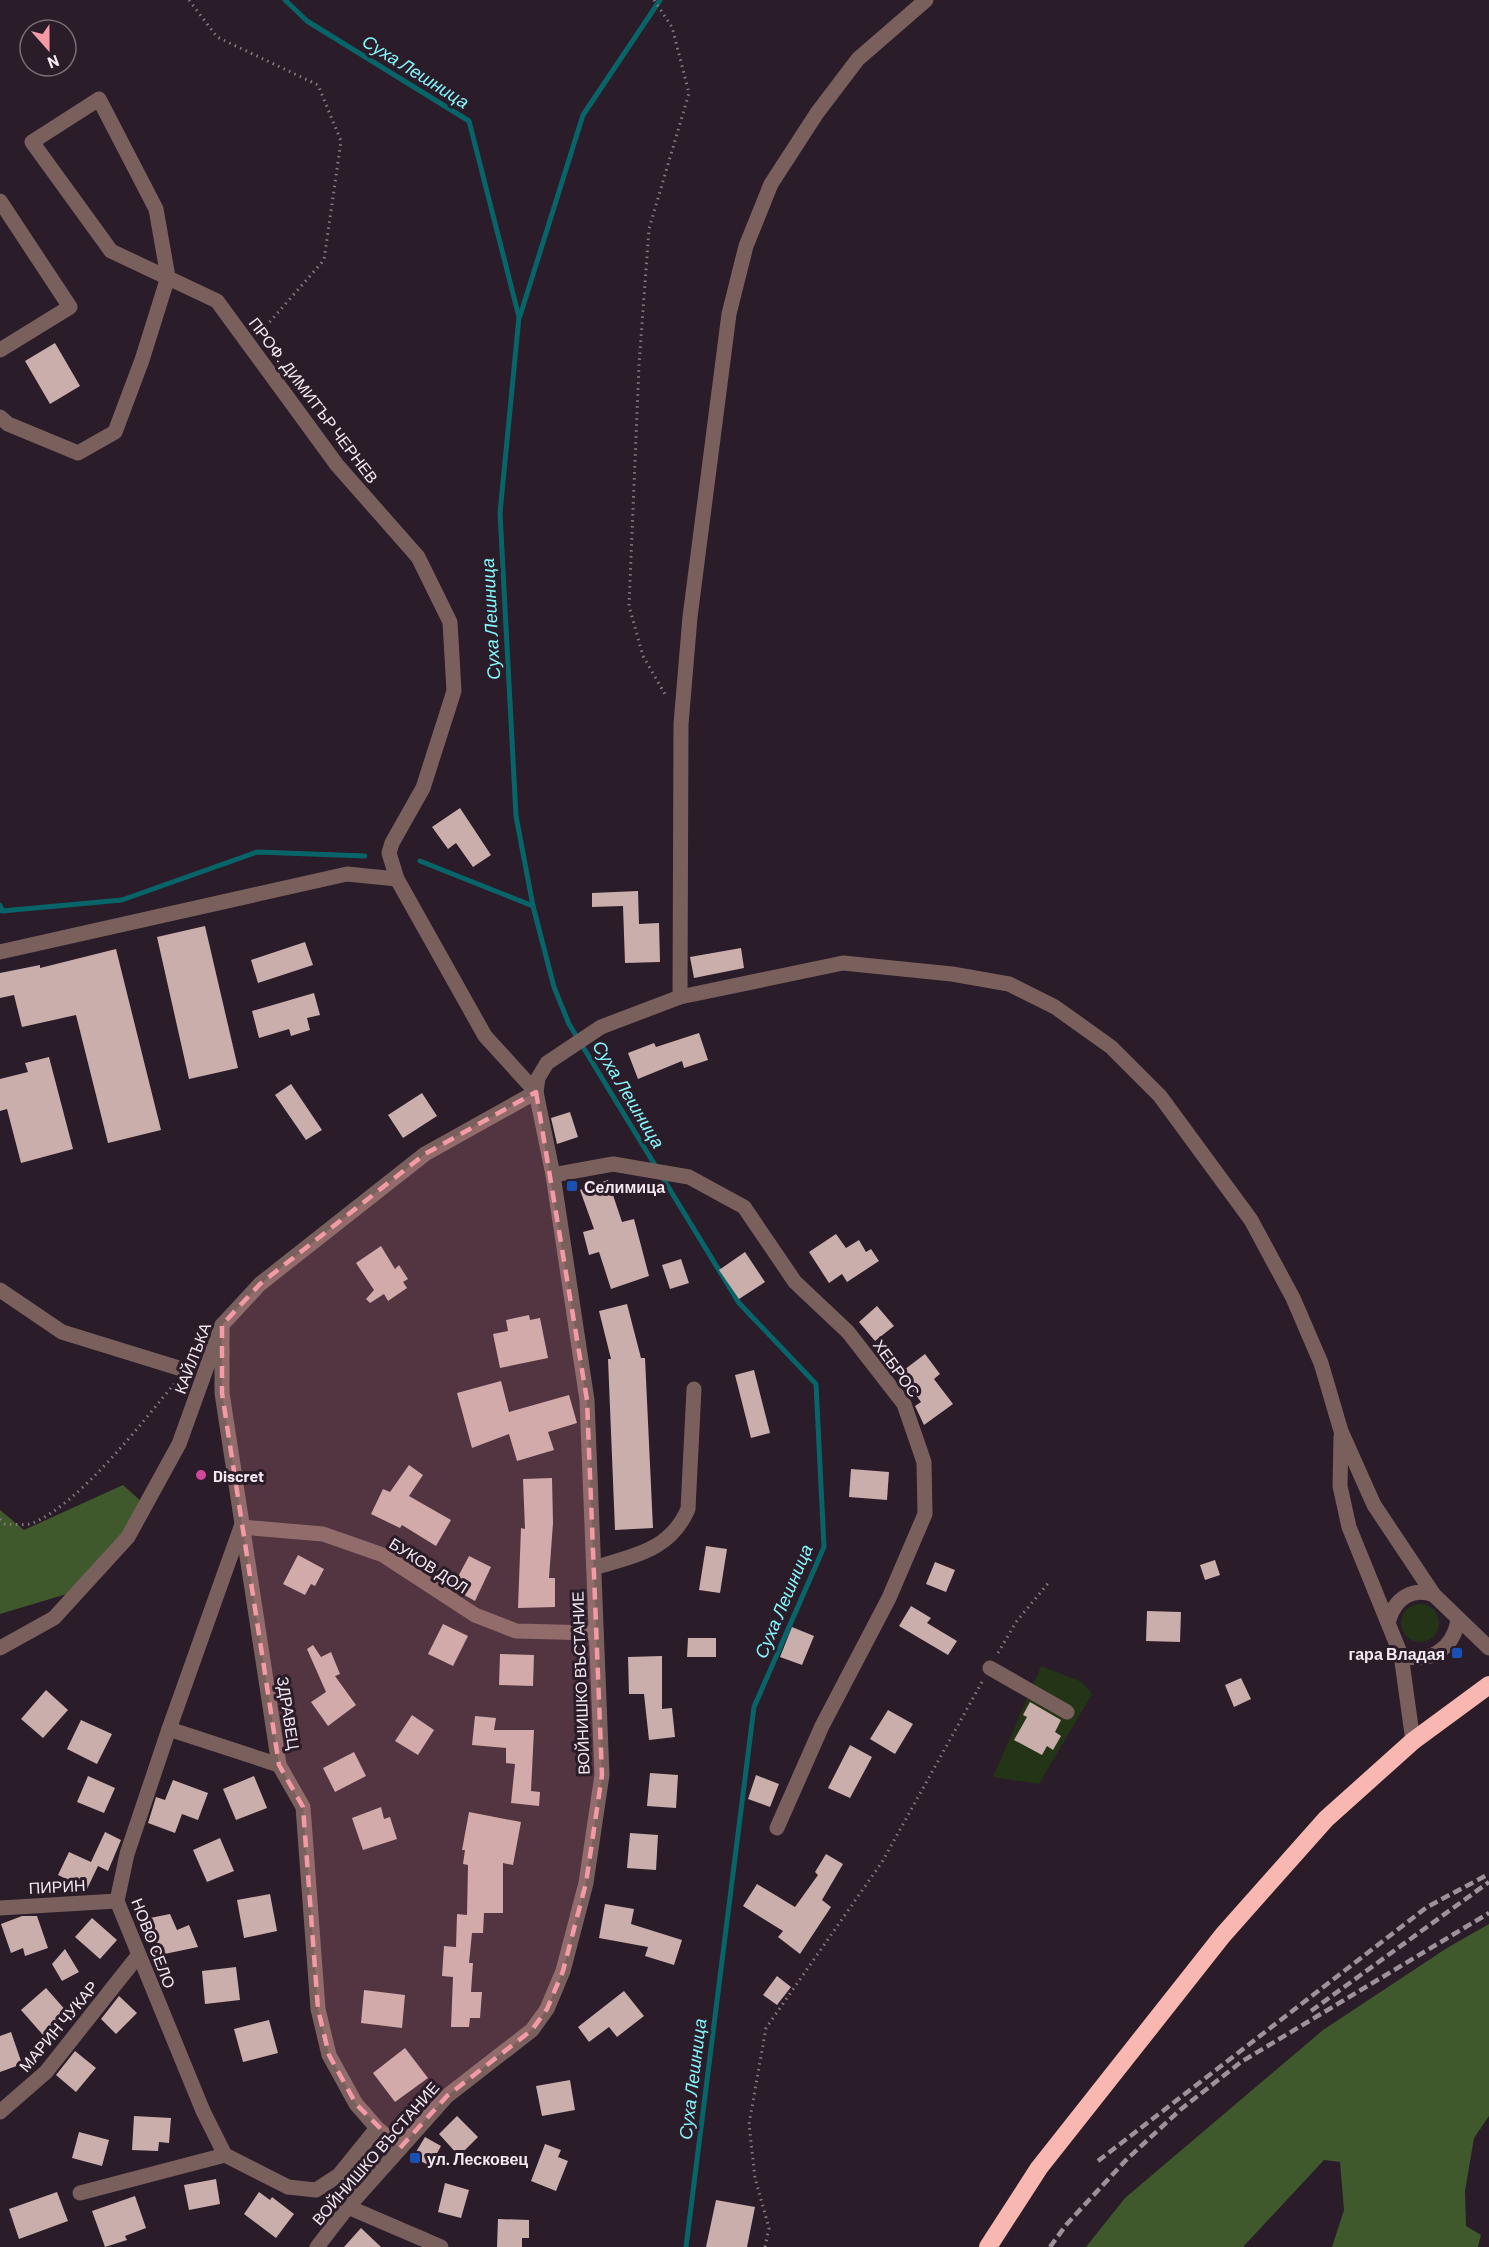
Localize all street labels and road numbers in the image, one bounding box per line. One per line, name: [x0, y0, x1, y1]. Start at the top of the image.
street label: ПРОФ. ДИМИТЪР ЧЕРНЕВ: [245, 313, 383, 487]
street label: КАЙЛЪКА: [170, 1319, 214, 1396]
street label: ХЕБРОС: [870, 1336, 924, 1400]
street label: БУКОВ ДОЛ: [386, 1533, 472, 1597]
street label: ВОЙНИШКО ВЪСТАНИЕ: [567, 1591, 593, 1775]
street label: ЗДРАВЕЦ: [274, 1675, 304, 1751]
street label: ПИРИН: [28, 1875, 86, 1897]
street label: НОВО СЕЛО: [128, 1895, 180, 1991]
street label: МАРИН ЧУКАР: [15, 1977, 101, 2075]
street label: ВОЙНИШКО ВЪСТАНИЕ: [308, 2077, 442, 2229]

